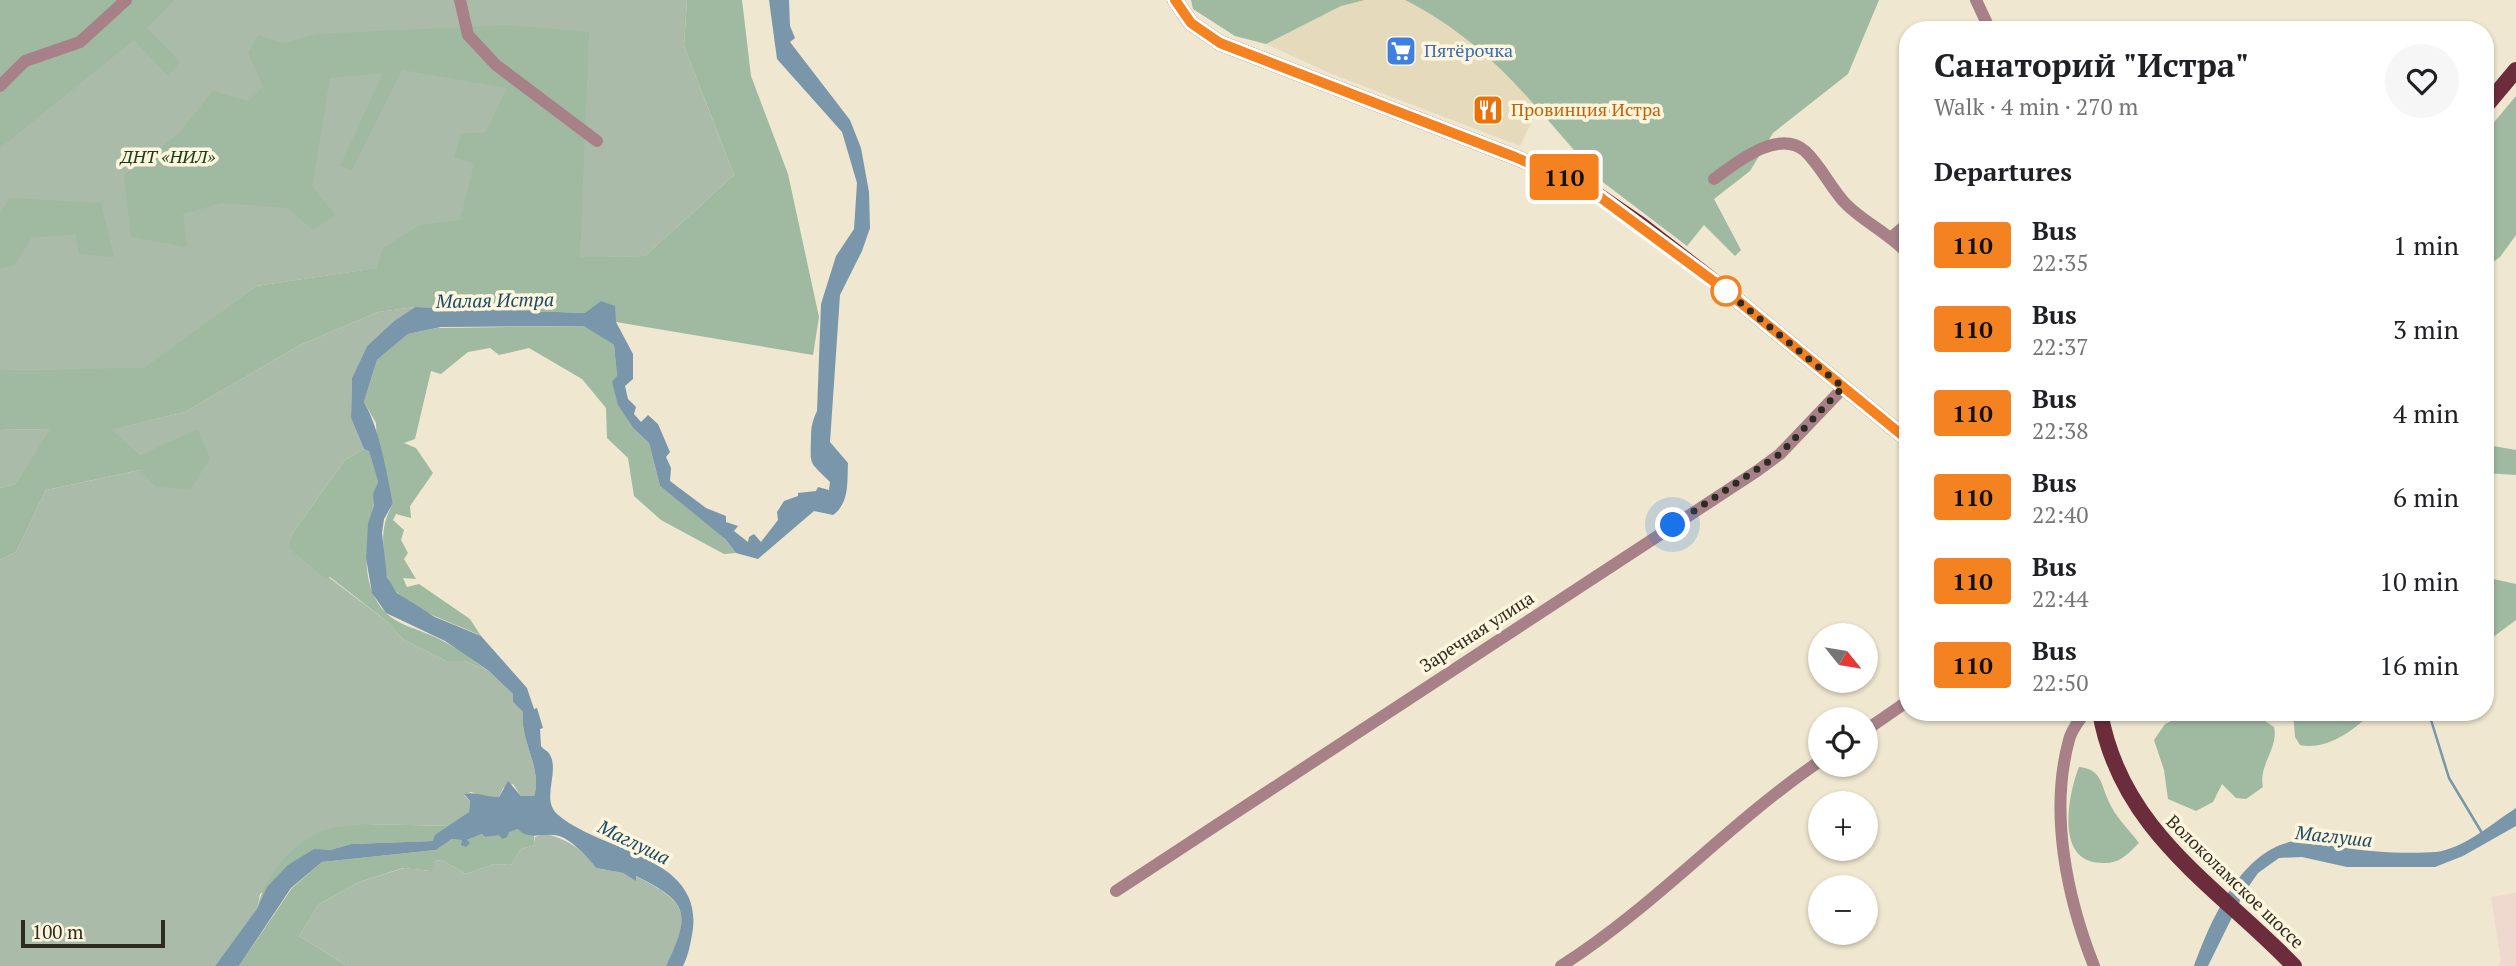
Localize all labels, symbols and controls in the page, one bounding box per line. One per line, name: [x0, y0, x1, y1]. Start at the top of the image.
supermarket icon: Пятёрочка: [1384, 34, 1418, 68]
place label: Пятёрочка: [1424, 38, 1513, 62]
text: Санаторий "Истра": [1934, 43, 2249, 86]
button: heart: [2385, 44, 2459, 118]
text: Walk · 4 min · 270 m: [1934, 91, 2138, 122]
restaurant icon: Провинция Истра: [1471, 93, 1505, 127]
place label: Провинция Истра: [1511, 97, 1661, 121]
park label: ДНТ «НИЛ»: [119, 144, 216, 168]
line badge: 110: [1524, 154, 1604, 200]
text: Departures: [1934, 154, 2072, 188]
text: 110: [1544, 161, 1584, 193]
text: Bus: [2032, 213, 2077, 247]
text: 1 min: [2393, 228, 2459, 262]
text: 110: [1952, 229, 1993, 261]
text: 22:35: [2032, 247, 2089, 278]
unlabelled marker: [1711, 276, 1741, 306]
water label: Малая Истра: [435, 286, 554, 313]
text: Bus: [2032, 297, 2077, 331]
text: 3 min: [2393, 312, 2459, 346]
text: 110: [1952, 313, 1993, 345]
text: 22:37: [2032, 331, 2089, 362]
text: Bus: [2032, 381, 2077, 415]
text: 4 min: [2393, 396, 2459, 430]
text: 110: [1952, 397, 1993, 429]
text: 22:38: [2032, 415, 2089, 446]
text: Bus: [2032, 465, 2077, 499]
text: 6 min: [2393, 480, 2459, 514]
text: 110: [1952, 481, 1993, 513]
text: 22:40: [2032, 499, 2089, 530]
your location: [1655, 507, 1690, 542]
text: Bus: [2032, 549, 2077, 583]
text: 10 min: [2379, 564, 2459, 598]
text: 110: [1952, 565, 1993, 597]
text: 22:44: [2032, 583, 2089, 614]
street label: Заречная улица: [1415, 585, 1538, 677]
north arrow: [1808, 623, 1878, 693]
map controls: [1808, 623, 1878, 945]
text: Bus: [2032, 633, 2077, 667]
text: 16 min: [2379, 648, 2459, 682]
text: 110: [1952, 649, 1993, 681]
text: 22:50: [2032, 667, 2089, 698]
button: locate: [1808, 707, 1878, 777]
button: +: [1808, 791, 1878, 861]
street label: Волоколамское шоссе: [2162, 809, 2310, 953]
water label: Маглуша: [593, 813, 674, 870]
water label: Маглуша: [2293, 819, 2374, 852]
button: −: [1808, 875, 1878, 945]
scale bar: [21, 917, 164, 949]
text: 100 m: [32, 919, 83, 944]

